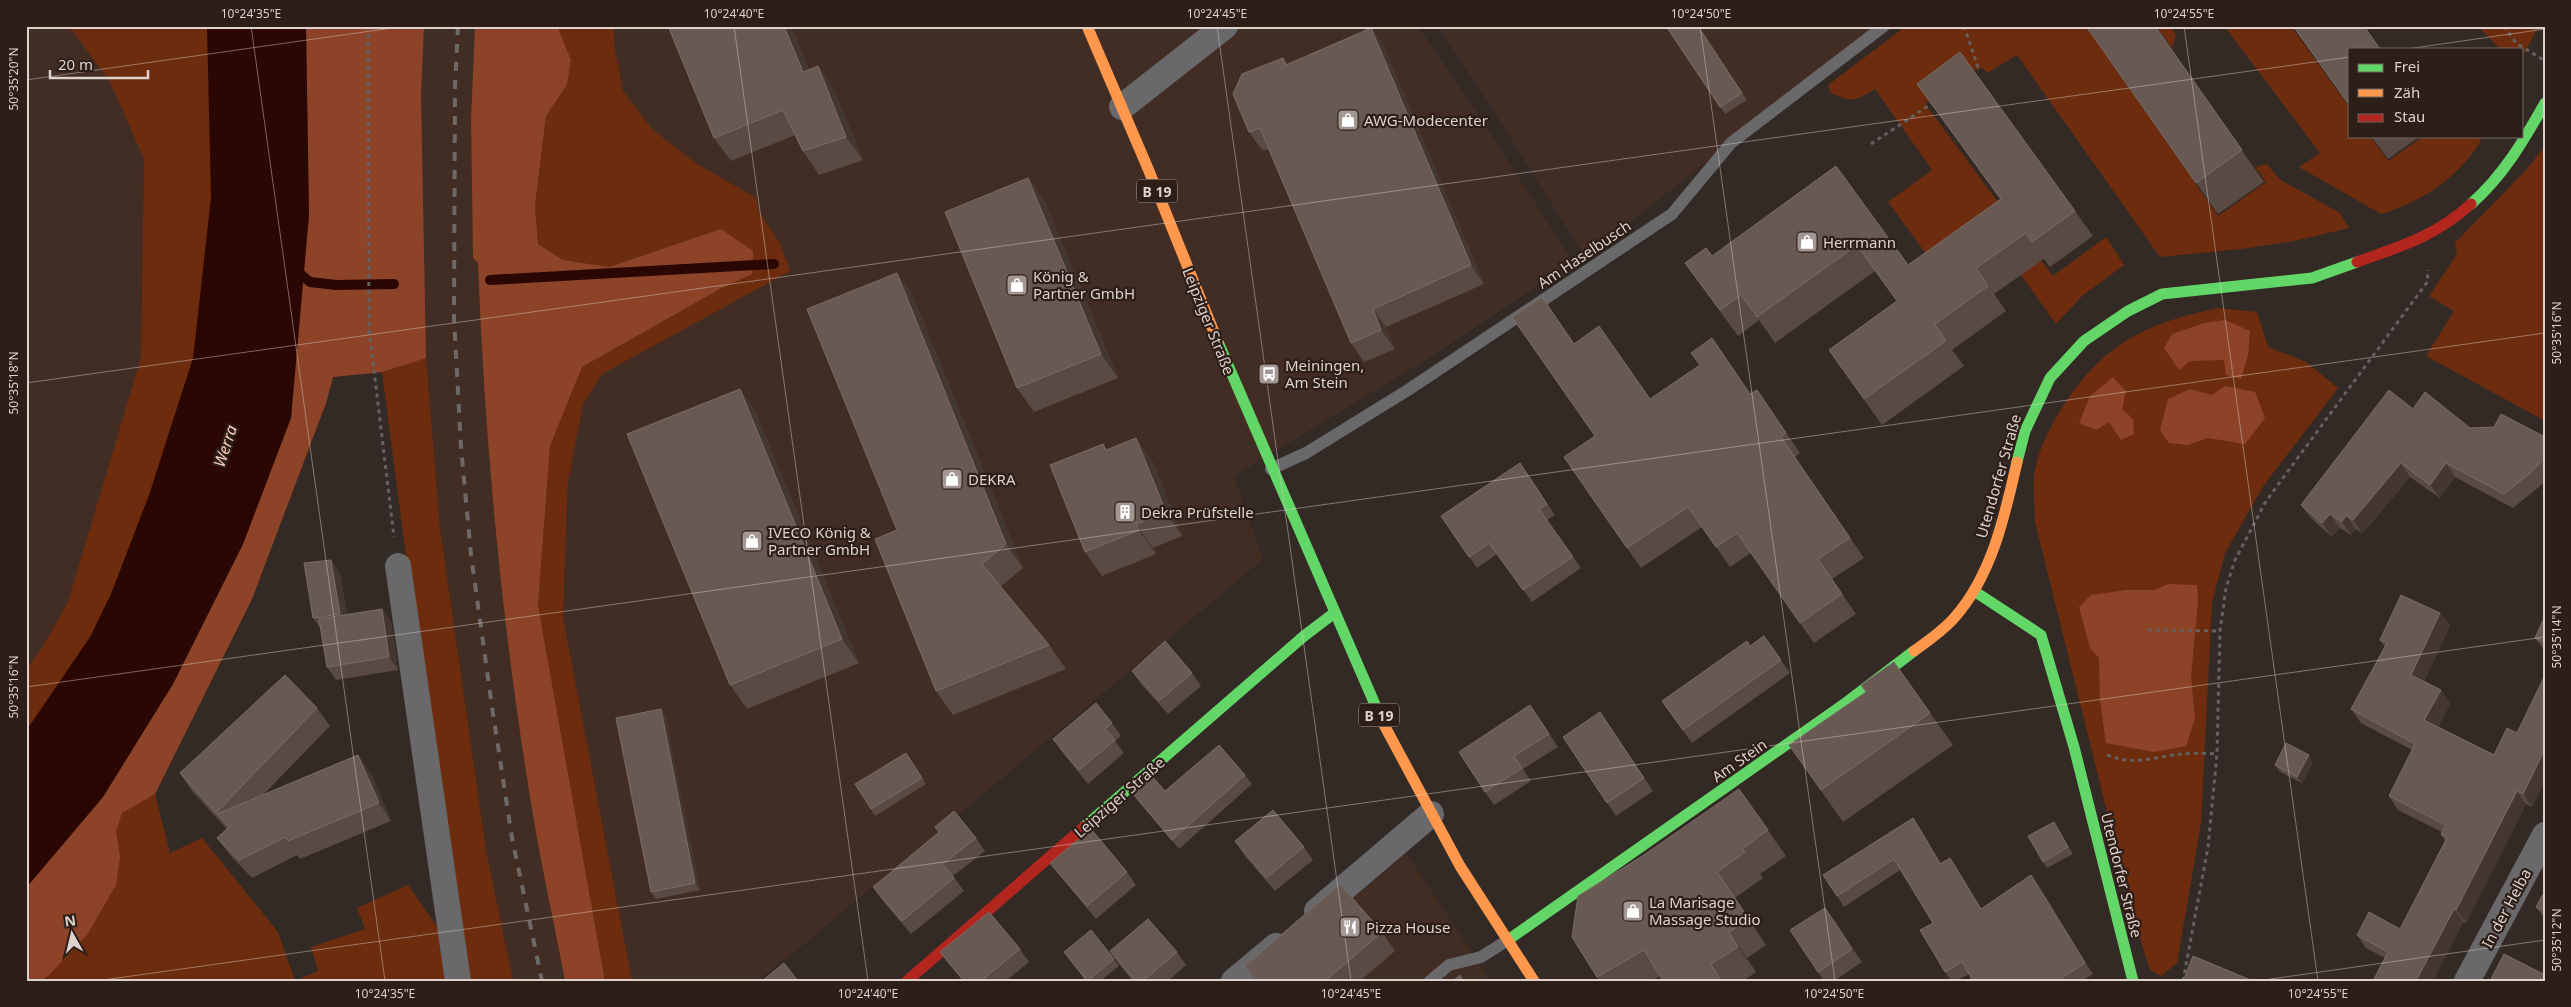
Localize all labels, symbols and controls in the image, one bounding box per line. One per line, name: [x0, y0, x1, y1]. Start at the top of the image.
text: 10°24'35"E: [221, 5, 281, 22]
text: 10°24'40"E: [704, 5, 764, 22]
text: 10°24'45"E: [1187, 5, 1247, 22]
text: 10°24'50"E: [1671, 5, 1731, 22]
text: 10°24'55"E: [2154, 5, 2214, 22]
text: 50°35'20"N: [5, 47, 22, 111]
scale bar: [50, 48, 148, 80]
legend: [2348, 48, 2524, 138]
text: 20 m: [58, 54, 93, 74]
text: Frei: [2394, 56, 2420, 76]
text: Zäh: [2394, 82, 2420, 102]
text: Stau: [2394, 106, 2425, 126]
shop icon: AWG-Modecenter: [1336, 108, 1360, 132]
place label: AWG-Modecenter: [1364, 110, 1488, 130]
road number: B 19: [1137, 180, 1177, 202]
street label: Am Haselbusch: [1533, 215, 1635, 293]
shop icon: Herrmann: [1795, 230, 1819, 254]
place label: Herrmann: [1823, 232, 1896, 252]
street label: Leipziger Straße: [1178, 264, 1240, 378]
place label: König & Partner GmbH: [1033, 266, 1135, 303]
shop icon: König & Partner GmbH: [1005, 273, 1029, 297]
text: 50°35'16"N: [2548, 301, 2565, 365]
text: 50°35'18"N: [5, 351, 22, 415]
place label: Meiningen, Am Stein: [1285, 355, 1364, 392]
bus stop icon: Meiningen, Am Stein: [1257, 362, 1281, 386]
street label: Utendorfer Straße: [1971, 412, 2025, 540]
water label: Werra: [208, 422, 242, 470]
shop icon: DEKRA: [940, 467, 964, 491]
place label: DEKRA: [968, 469, 1016, 489]
building icon: Dekra Prüfstelle: [1113, 500, 1137, 524]
place label: Dekra Prüfstelle: [1141, 502, 1254, 522]
place label: IVECO König & Partner GmbH: [768, 522, 871, 559]
shop icon: IVECO König & Partner GmbH: [740, 529, 764, 553]
text: 50°35'14"N: [2548, 605, 2565, 669]
text: 50°35'16"N: [5, 655, 22, 719]
road number: B 19: [1359, 704, 1399, 726]
street label: Am Stein: [1708, 734, 1770, 786]
street label: Leipziger Straße: [1069, 752, 1169, 842]
street label: Utendorfer Straße: [2097, 810, 2147, 940]
street label: In der Helba: [2477, 865, 2535, 951]
place label: La Marisage Massage Studio: [1649, 892, 1760, 929]
shop icon: La Marisage Massage Studio: [1621, 899, 1645, 923]
text: 50°35'12"N: [2548, 908, 2565, 972]
north arrow: [48, 910, 98, 960]
text: N: [63, 910, 77, 931]
restaurant icon: Pizza House: [1338, 915, 1362, 939]
place label: Pizza House: [1366, 917, 1450, 937]
text: 10°24'35"E: [355, 985, 415, 1002]
text: 10°24'40"E: [838, 985, 898, 1002]
text: 10°24'45"E: [1321, 985, 1381, 1002]
text: 10°24'50"E: [1804, 985, 1864, 1002]
text: 10°24'55"E: [2288, 985, 2348, 1002]

